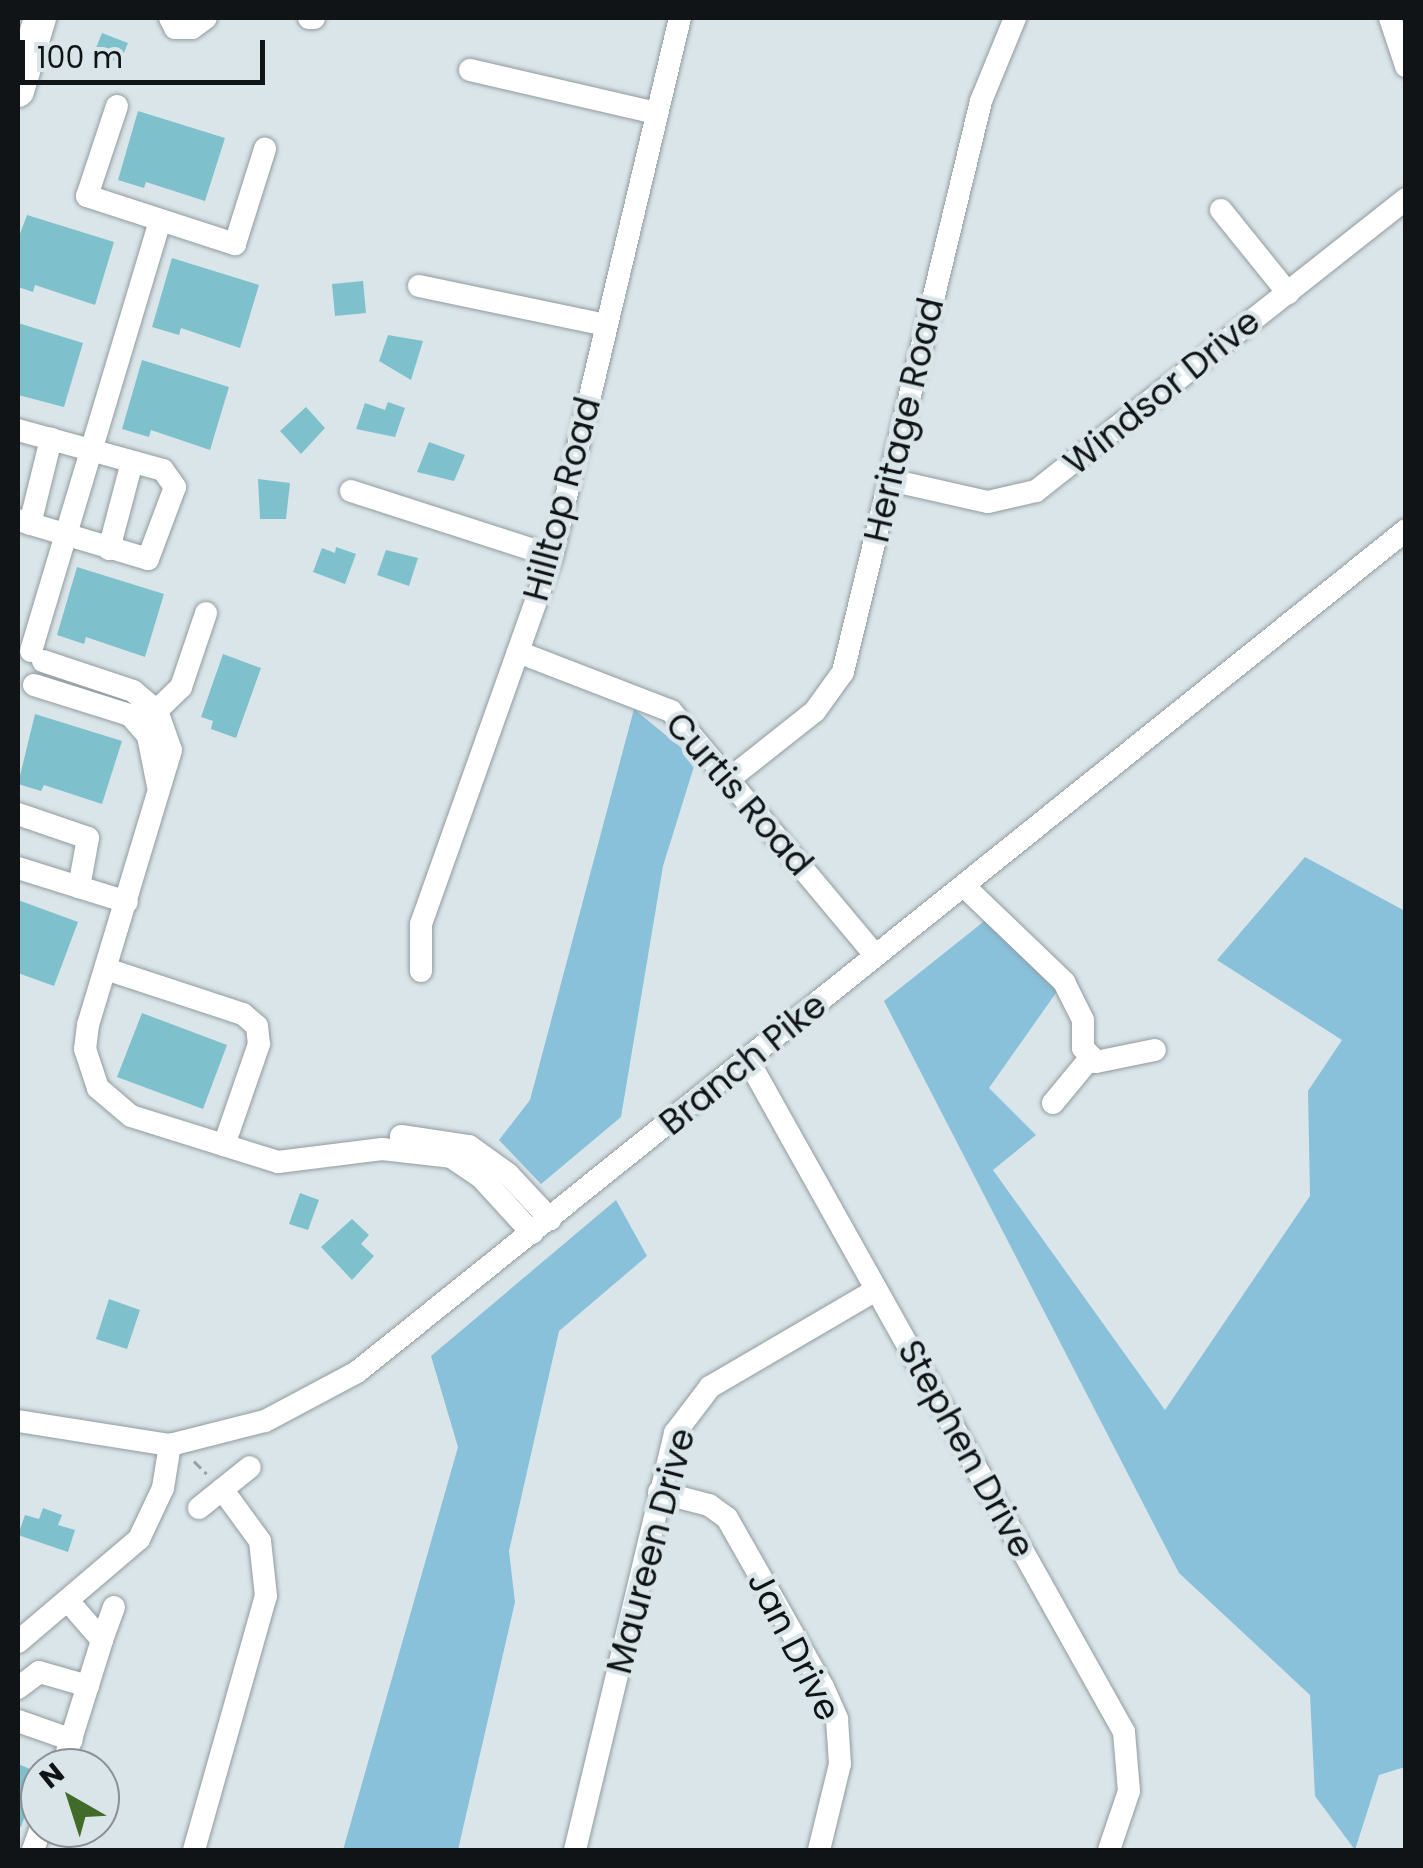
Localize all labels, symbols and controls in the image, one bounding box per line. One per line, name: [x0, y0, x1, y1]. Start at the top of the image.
scale bar: [25, 20, 270, 82]
text: 100 m: [37, 36, 123, 79]
street label: Heritage Road: [855, 294, 953, 546]
street label: Windsor Drive: [1056, 300, 1268, 484]
street label: Hilltop Road: [515, 393, 609, 605]
street label: Curtis Road: [657, 704, 821, 884]
street label: Branch Pike: [651, 984, 835, 1144]
street label: Stephen Drive: [889, 1333, 1043, 1565]
street label: Maureen Drive: [598, 1424, 704, 1678]
street label: Jan Drive: [739, 1564, 849, 1728]
north arrow: [20, 1748, 120, 1848]
text: N: [32, 1754, 73, 1798]

